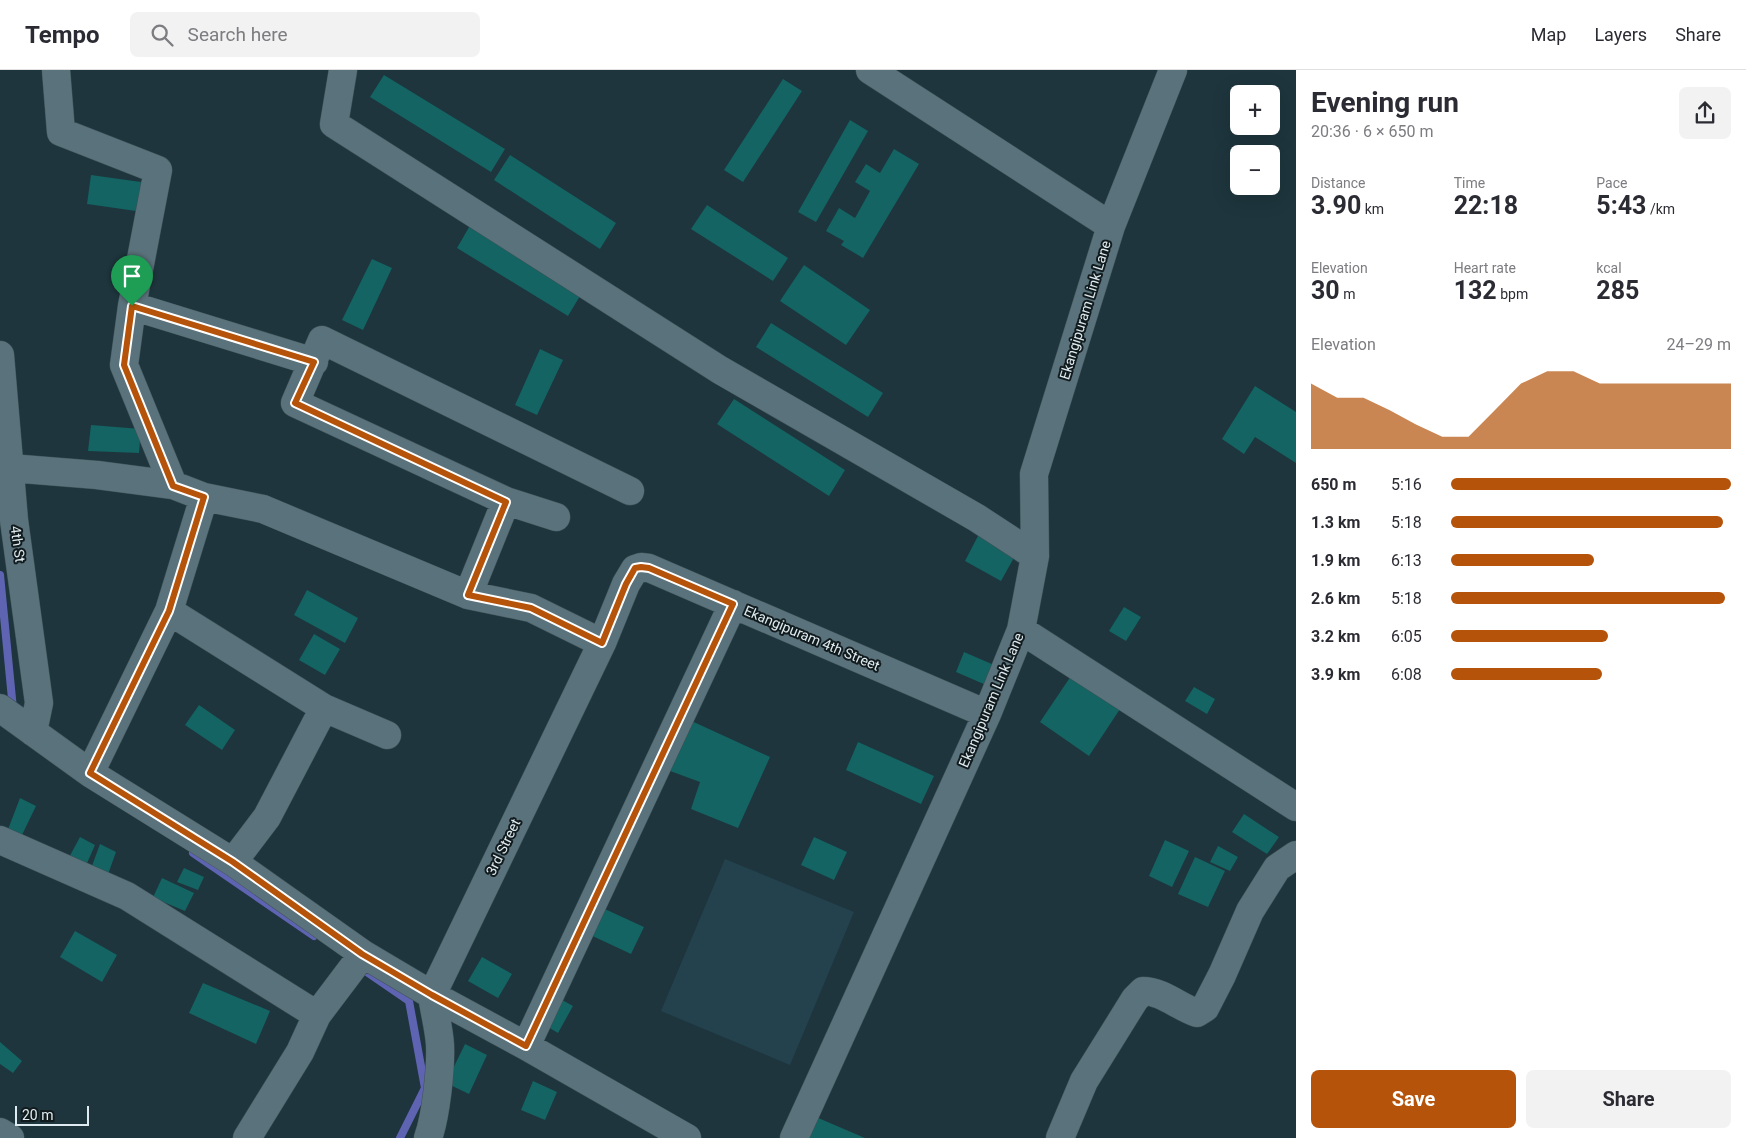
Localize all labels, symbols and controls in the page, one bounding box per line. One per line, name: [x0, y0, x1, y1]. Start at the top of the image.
search box: [130, 12, 480, 57]
text: Tempo: [25, 21, 100, 49]
icon: search: [148, 21, 176, 49]
text: Search here: [188, 23, 288, 46]
text: Map: [1531, 24, 1566, 45]
text: Layers: [1594, 24, 1647, 45]
text: Share: [1675, 24, 1721, 45]
map controls: [1230, 85, 1280, 195]
button: +: [1230, 85, 1280, 135]
text: Evening run: [1311, 86, 1459, 119]
button: share: [1679, 87, 1731, 139]
text: 20:36 · 6 × 650 m: [1311, 122, 1433, 141]
button: −: [1230, 145, 1280, 195]
text: Distance: [1311, 175, 1366, 191]
text: Time: [1454, 175, 1485, 191]
text: Pace: [1596, 175, 1627, 191]
text: 3.90: [1311, 191, 1361, 220]
text: 22:18: [1454, 191, 1518, 220]
text: 5:43: [1596, 191, 1646, 220]
text: km: [1361, 201, 1384, 217]
text: /km: [1646, 201, 1675, 217]
street label: Ekangipuram Link Lane: [1056, 239, 1114, 381]
pin: [111, 255, 153, 306]
text: Elevation: [1311, 260, 1368, 276]
text: Heart rate: [1454, 260, 1516, 276]
text: kcal: [1596, 260, 1622, 276]
icon: arrive: [118, 262, 146, 290]
text: 30: [1311, 276, 1340, 305]
text: 132: [1454, 276, 1497, 305]
text: 285: [1596, 276, 1639, 305]
text: m: [1340, 286, 1355, 302]
text: bpm: [1497, 286, 1528, 302]
text: Elevation: [1311, 335, 1376, 354]
text: 24–29 m: [1667, 335, 1731, 354]
text: 650 m: [1311, 475, 1356, 494]
text: 5:16: [1391, 475, 1422, 494]
text: 1.3 km: [1311, 513, 1360, 532]
text: 5:18: [1391, 513, 1422, 532]
street label: 4th St: [8, 525, 29, 564]
text: 1.9 km: [1311, 551, 1360, 570]
text: 6:13: [1391, 551, 1422, 570]
text: 2.6 km: [1311, 589, 1360, 608]
text: 5:18: [1391, 589, 1422, 608]
street label: Ekangipuram 4th Street: [742, 602, 883, 674]
text: 3.2 km: [1311, 627, 1360, 646]
text: 6:05: [1391, 627, 1422, 646]
street label: Ekangipuram Link Lane: [955, 630, 1027, 770]
text: 3.9 km: [1311, 665, 1360, 684]
text: 6:08: [1391, 665, 1422, 684]
street label: 3rd Street: [482, 816, 524, 878]
button: Save: [1311, 1070, 1516, 1128]
button: Share: [1526, 1070, 1731, 1128]
scale bar: [15, 1103, 89, 1126]
text: 20 m: [22, 1107, 54, 1123]

